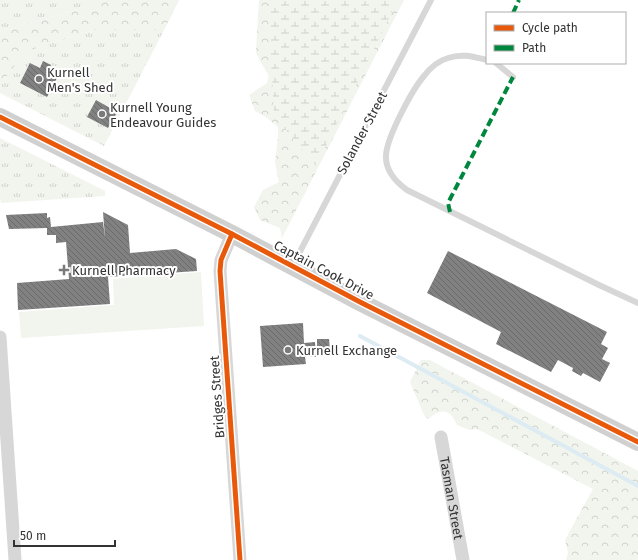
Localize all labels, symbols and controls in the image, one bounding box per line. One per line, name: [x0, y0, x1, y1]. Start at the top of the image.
legend: [486, 12, 626, 64]
text: Cycle path: [522, 21, 578, 35]
text: Path: [522, 41, 546, 55]
place label: Kurnell Men's Shed: [47, 65, 113, 95]
marker: Kurnell Men's Shed: [34, 74, 44, 84]
street label: Solander Street: [334, 89, 390, 177]
place label: Kurnell Young Endeavour Guides: [110, 100, 216, 130]
marker: Kurnell Young Endeavour Guides: [97, 109, 107, 119]
street label: Captain Cook Drive: [271, 237, 377, 303]
place label: Kurnell Pharmacy: [72, 263, 176, 278]
marker: Kurnell Pharmacy: [59, 265, 69, 275]
place label: Kurnell Exchange: [296, 343, 397, 358]
marker: Kurnell Exchange: [283, 345, 293, 355]
street label: Bridges Street: [207, 355, 227, 439]
street label: Tasman Street: [437, 455, 467, 541]
scale bar: [14, 522, 115, 548]
text: 50 m: [20, 529, 46, 543]

